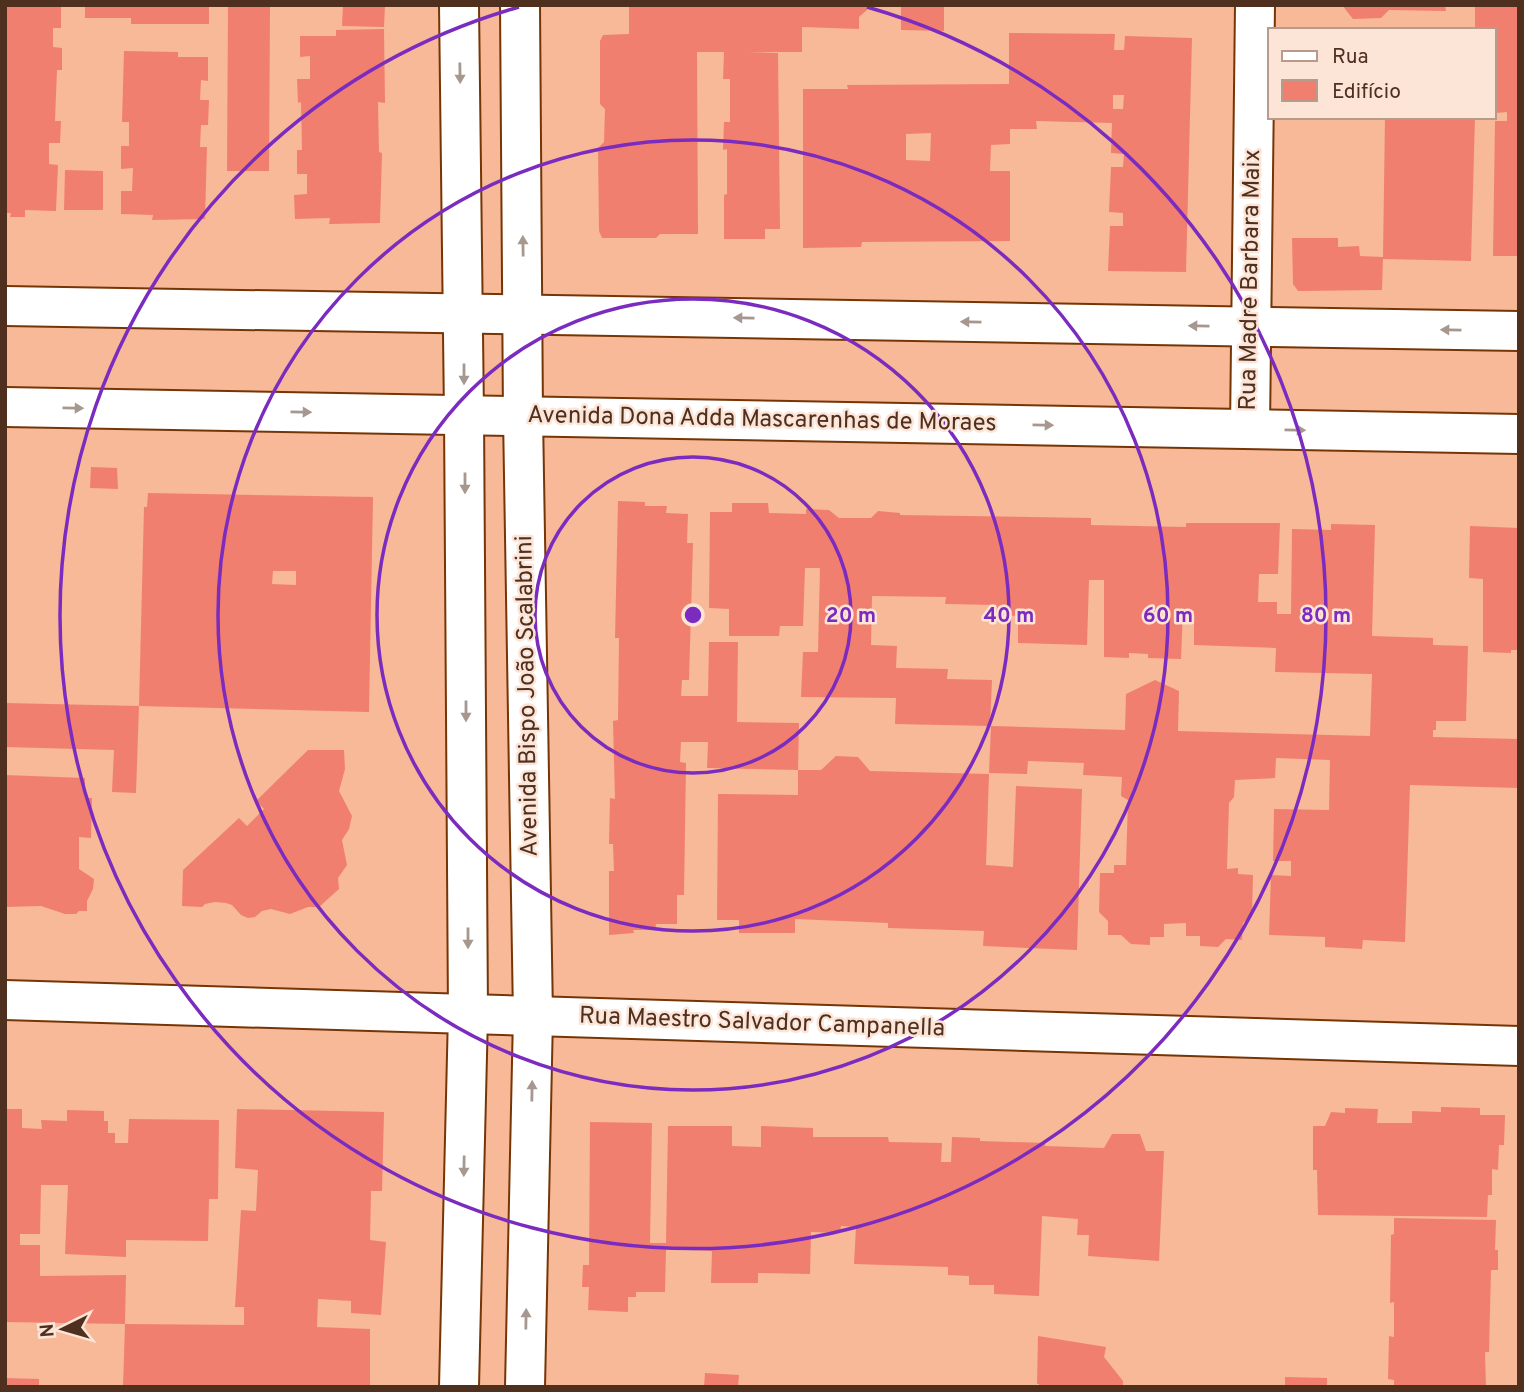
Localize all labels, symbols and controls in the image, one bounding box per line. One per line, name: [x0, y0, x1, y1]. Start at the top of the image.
legend: [1268, 28, 1496, 119]
text: Rua: [1332, 44, 1369, 71]
one-way arrow: [454, 63, 466, 85]
text: Edifício: [1332, 79, 1401, 106]
street label: Rua Madre Barbara Maix: [1234, 149, 1268, 411]
one-way arrow: [517, 235, 529, 257]
one-way arrow: [732, 312, 754, 324]
one-way arrow: [960, 316, 982, 328]
one-way arrow: [1187, 320, 1209, 331]
one-way arrow: [1439, 324, 1461, 335]
one-way arrow: [458, 364, 470, 386]
street label: Avenida Dona Adda Mascarenhas de Moraes: [527, 401, 997, 439]
one-way arrow: [63, 402, 85, 414]
one-way arrow: [290, 406, 312, 418]
one-way arrow: [1032, 420, 1054, 431]
one-way arrow: [1284, 424, 1306, 436]
one-way arrow: [459, 473, 471, 495]
street label: Avenida Bispo João Scalabrini: [510, 535, 546, 857]
centre of rings: [681, 603, 705, 627]
text: 20 m: [826, 603, 876, 630]
text: 40 m: [984, 603, 1034, 630]
text: 60 m: [1143, 603, 1193, 630]
text: 80 m: [1301, 603, 1351, 630]
one-way arrow: [460, 700, 472, 722]
one-way arrow: [462, 928, 474, 950]
street label: Rua Maestro Salvador Campanella: [578, 1002, 946, 1044]
one-way arrow: [526, 1080, 537, 1102]
one-way arrow: [459, 1155, 470, 1177]
north arrow: [28, 1294, 98, 1364]
one-way arrow: [521, 1307, 532, 1329]
text: N: [36, 1322, 61, 1338]

